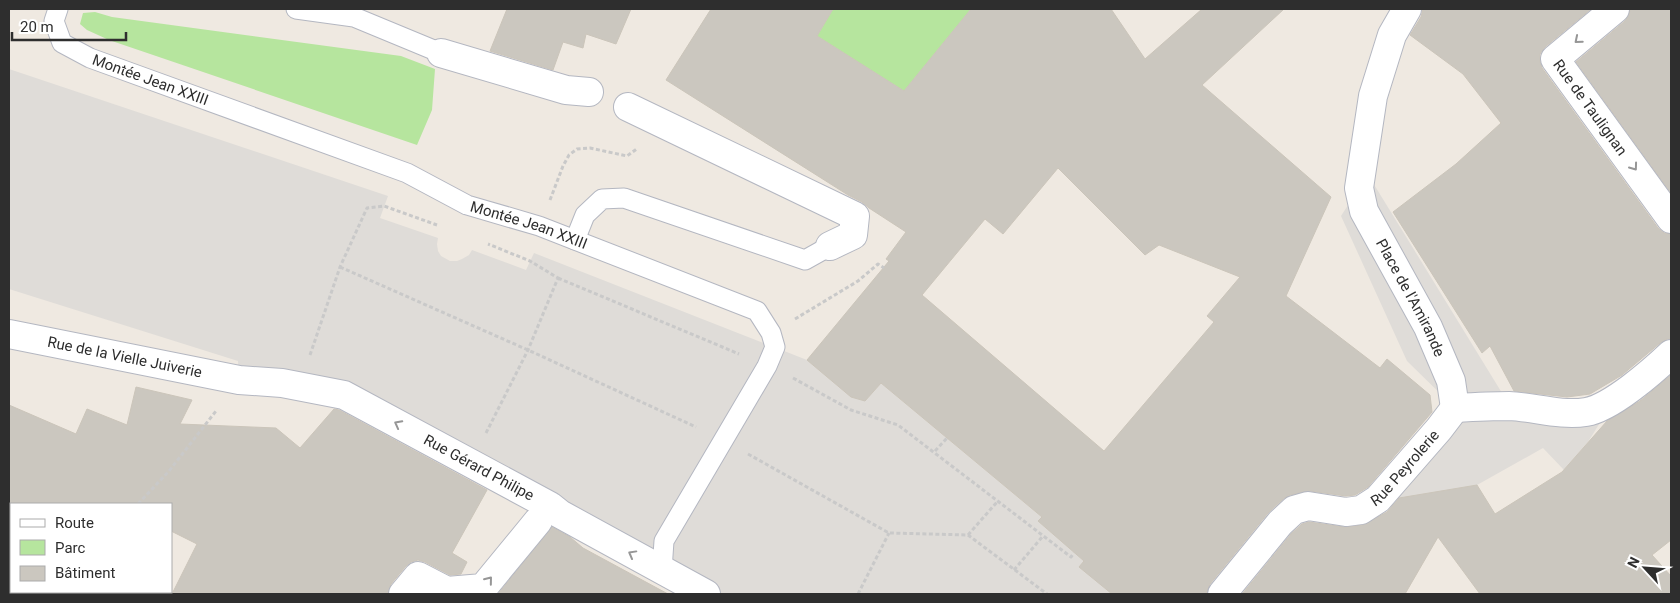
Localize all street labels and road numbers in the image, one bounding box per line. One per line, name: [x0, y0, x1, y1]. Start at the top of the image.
street label: Montée Jean XXIII: [90, 51, 211, 109]
street label: Rue de Taulignan: [1549, 56, 1631, 159]
street label: Montée Jean XXIII: [468, 197, 590, 253]
street label: Place de l'Amirande: [1372, 236, 1449, 359]
street label: Rue de la Vielle Juiverie: [46, 333, 204, 381]
street label: Rue Peyrolerie: [1367, 426, 1443, 510]
street label: Rue Gérard Philipe: [421, 431, 537, 505]

